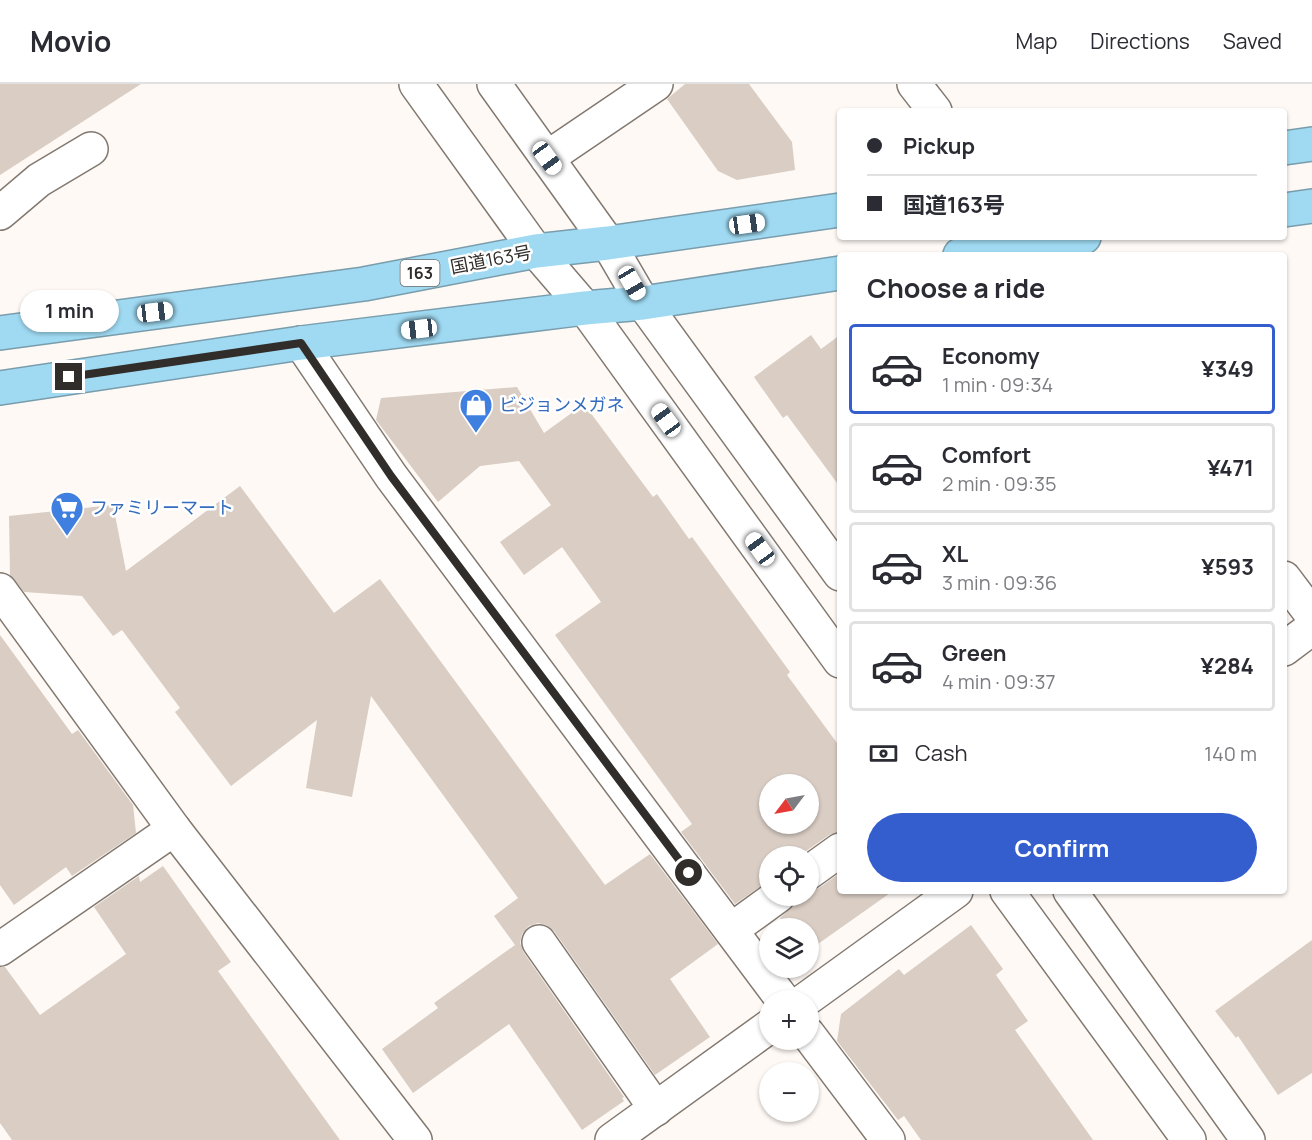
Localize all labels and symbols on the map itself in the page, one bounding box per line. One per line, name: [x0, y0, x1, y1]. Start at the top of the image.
car: [529, 138, 565, 178]
car: [728, 213, 766, 235]
street label: 国道163号: [448, 239, 533, 279]
road number: 163: [400, 260, 440, 286]
car: [615, 263, 649, 303]
callout: 1 min: [20, 290, 118, 332]
car: [136, 301, 174, 323]
car: [400, 318, 438, 340]
route end: [55, 363, 82, 390]
shop icon: ビジョンメガネ: [458, 387, 494, 434]
place label: ビジョンメガネ: [499, 392, 624, 416]
car: [648, 400, 684, 440]
supermarket icon: ファミリーマート: [49, 490, 85, 537]
place label: ファミリーマート: [90, 495, 234, 519]
car: [742, 529, 778, 569]
north arrow: [759, 774, 819, 834]
route start: [675, 859, 702, 886]

